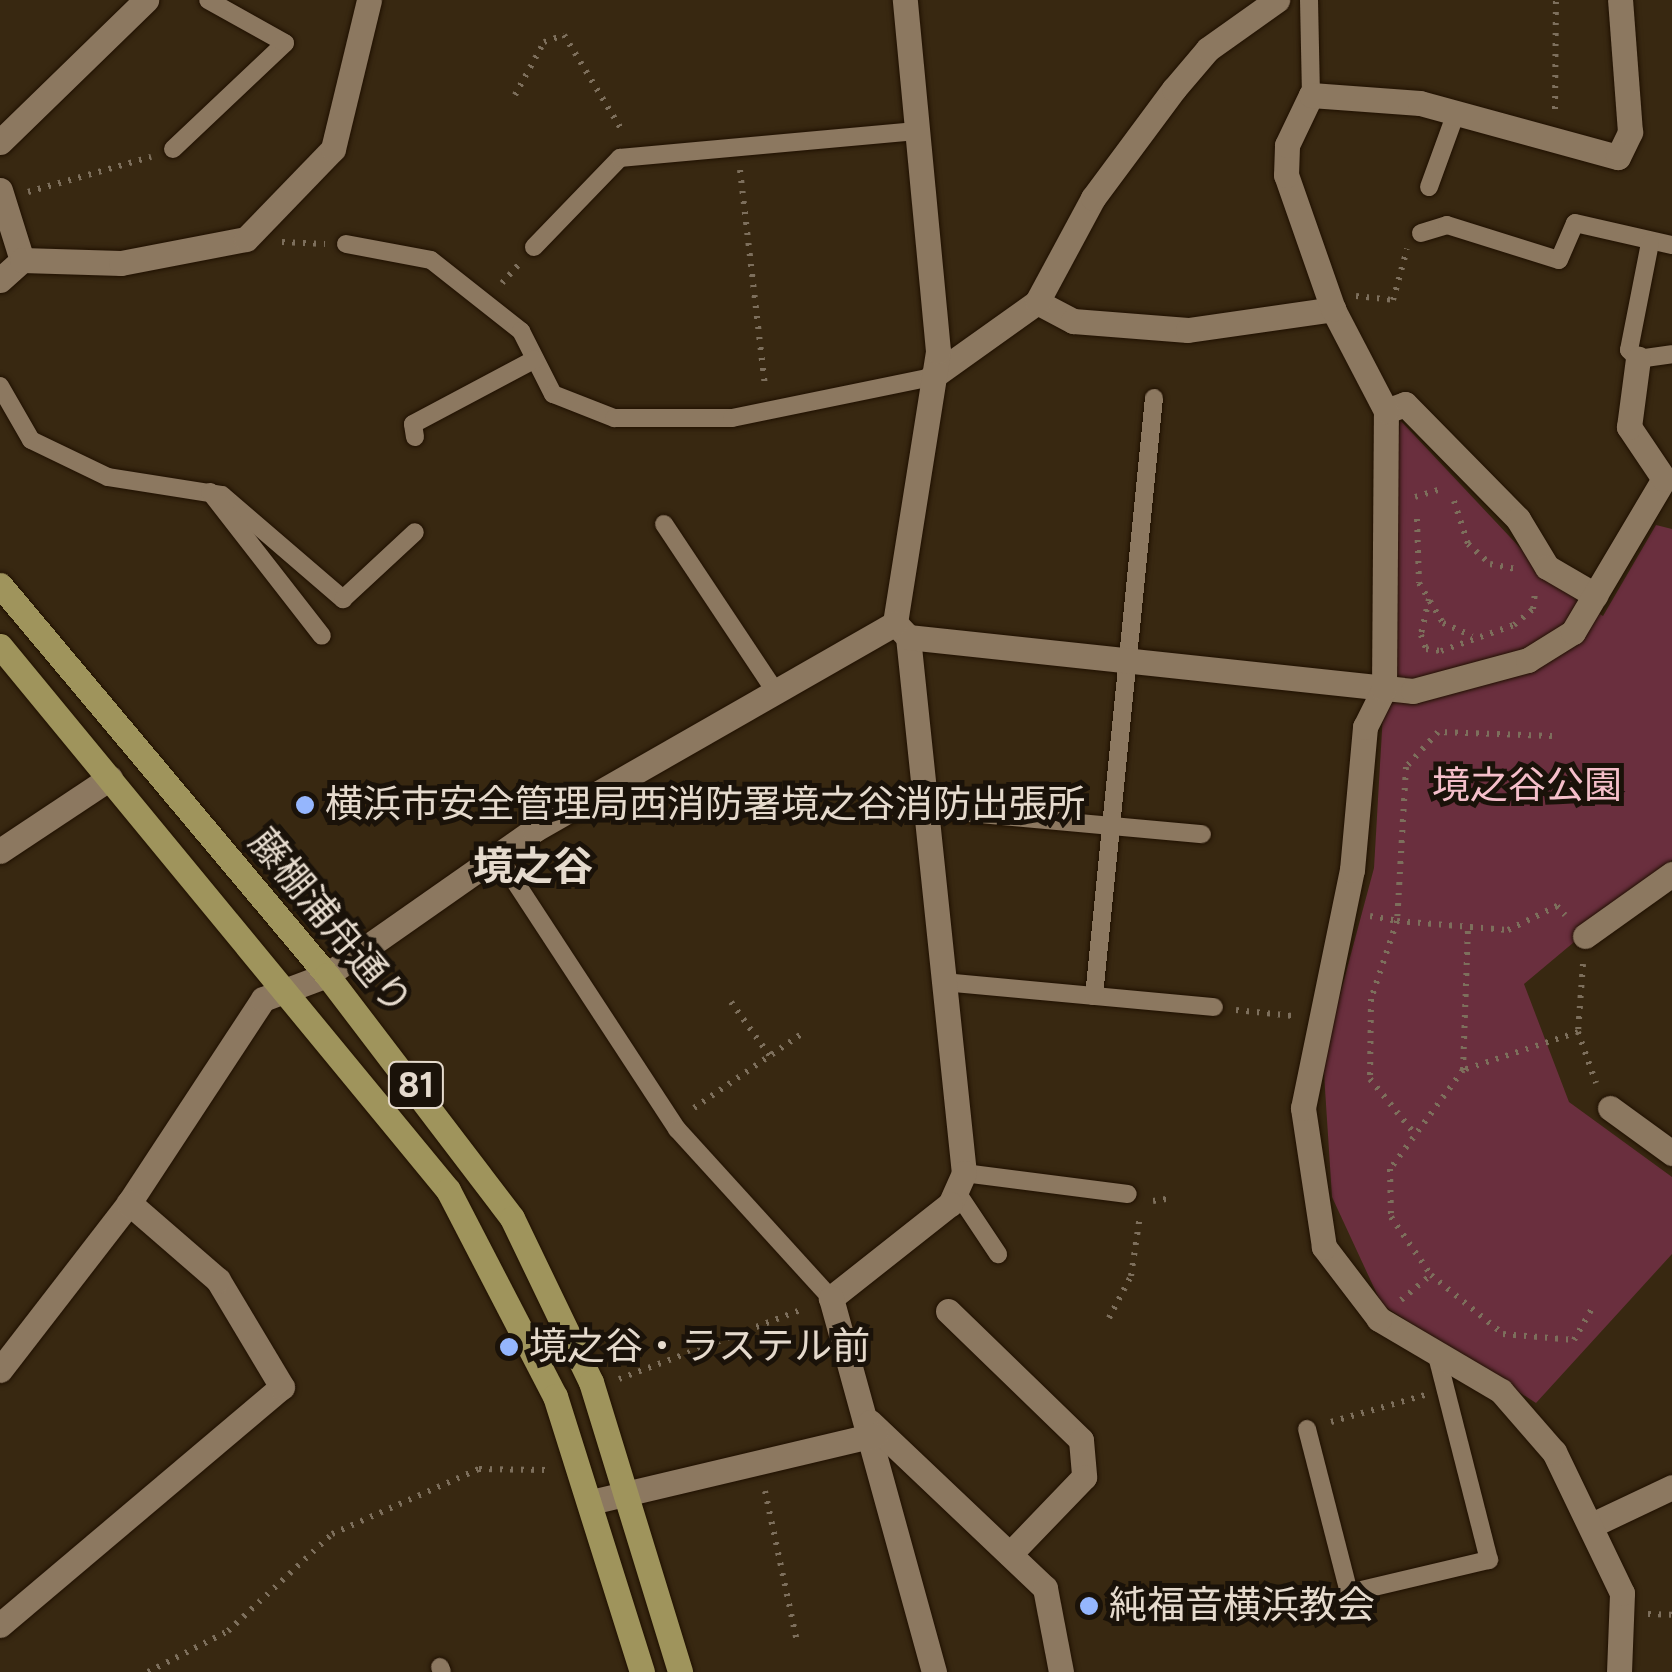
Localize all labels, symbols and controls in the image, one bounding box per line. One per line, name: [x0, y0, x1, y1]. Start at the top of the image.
park label: 境之谷公園: [1432, 763, 1622, 809]
place label: 横浜市安全管理局西消防署境之谷消防出張所: [325, 782, 1085, 828]
marker: 横浜市安全管理局西消防署境之谷消防出張所: [294, 794, 316, 816]
street label: 藤棚浦舟通り: [239, 820, 421, 1024]
district label: 境之谷: [473, 842, 593, 890]
road number: 81: [386, 1055, 446, 1115]
place label: 境之谷・ラステル前: [529, 1324, 871, 1370]
marker: 境之谷・ラステル前: [498, 1336, 520, 1358]
place label: 純福音横浜教会: [1109, 1583, 1375, 1629]
marker: 純福音横浜教会: [1078, 1595, 1100, 1617]

